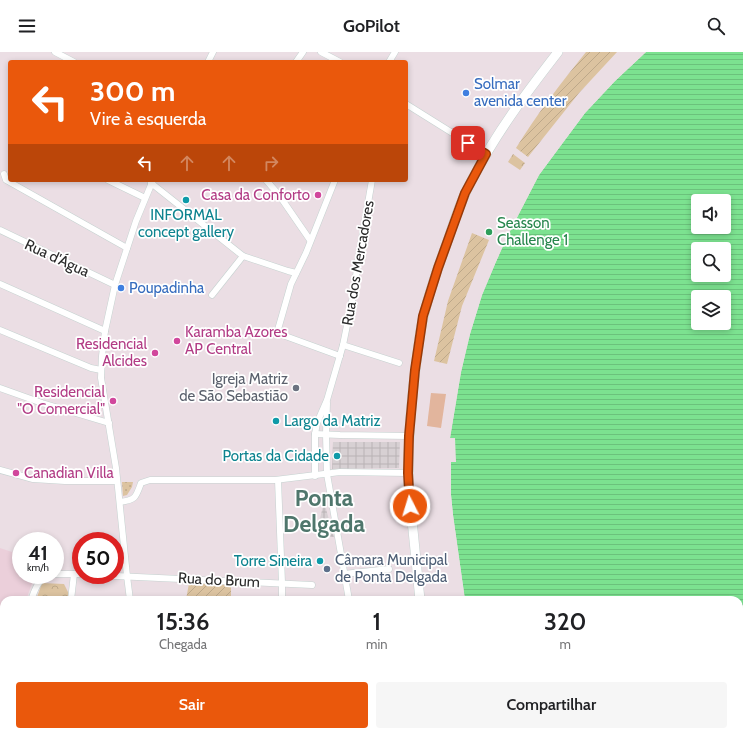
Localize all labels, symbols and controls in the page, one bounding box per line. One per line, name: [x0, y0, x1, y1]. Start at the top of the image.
icon: menu: [16, 15, 38, 37]
text: GoPilot: [343, 15, 400, 37]
icon: search: [705, 15, 727, 37]
text: 300 m: [90, 74, 175, 108]
place label: Solmar avenida center: [474, 75, 567, 110]
icon: left: [24, 76, 76, 128]
marker: Solmar avenida center: [461, 88, 471, 98]
text: Vire à esquerda: [90, 108, 206, 130]
pin: [451, 126, 485, 160]
icon: arrive: [457, 132, 479, 154]
icon: left: [134, 152, 156, 174]
icon: ahead: [176, 152, 198, 174]
icon: ahead: [218, 152, 240, 174]
icon: right: [260, 152, 282, 174]
place label: Casa da Conforto: [201, 186, 310, 204]
marker: Casa da Conforto: [313, 190, 323, 200]
map controls: [691, 194, 731, 330]
button: sound: [691, 194, 731, 234]
marker: INFORMAL concept gallery: [181, 195, 191, 205]
street label: Rua dos Mercadores: [338, 199, 378, 327]
place label: INFORMAL concept gallery: [138, 206, 234, 241]
place label: Seasson Challenge 1: [497, 214, 568, 249]
marker: Seasson Challenge 1: [484, 227, 494, 237]
street label: Rua d'Água: [22, 234, 93, 281]
button: search: [691, 242, 731, 282]
place label: Poupadinha: [129, 279, 205, 297]
marker: Poupadinha: [116, 283, 126, 293]
button: layers: [691, 290, 731, 330]
place label: Karamba Azores AP Central: [185, 323, 287, 358]
place label: Residencial Alcides: [76, 335, 147, 370]
marker: Karamba Azores AP Central: [172, 336, 182, 346]
marker: Residencial Alcides: [150, 348, 160, 358]
place label: Igreja Matriz de São Sebastião: [179, 370, 288, 405]
place label: Residencial "O Comercial": [17, 383, 105, 418]
marker: Igreja Matriz de São Sebastião: [291, 383, 301, 393]
marker: Residencial "O Comercial": [108, 396, 118, 406]
place label: Largo da Matriz: [284, 412, 381, 430]
marker: Largo da Matriz: [271, 416, 281, 426]
place label: Portas da Cidade: [222, 447, 329, 465]
marker: Portas da Cidade: [332, 451, 342, 461]
place label: Canadian Villa: [24, 464, 115, 482]
marker: Canadian Villa: [11, 468, 21, 478]
district label: Ponta Delgada: [283, 484, 365, 538]
position arrow: [389, 485, 431, 527]
speed limit sign: 50: [72, 532, 124, 584]
text: 41: [28, 541, 48, 565]
place label: Câmara Municipal de Ponta Delgada: [335, 551, 448, 586]
place label: Torre Sineira: [234, 552, 313, 570]
marker: Torre Sineira: [315, 556, 325, 566]
text: km/h: [27, 561, 49, 574]
marker: Câmara Municipal de Ponta Delgada: [322, 564, 332, 574]
street label: Rua do Brum: [178, 569, 260, 591]
text: 15:36: [156, 607, 210, 636]
text: 1: [373, 607, 381, 636]
text: 320: [544, 607, 586, 636]
text: Chegada: [159, 636, 207, 652]
text: min: [366, 636, 388, 652]
text: m: [560, 636, 571, 652]
button: Sair: [16, 682, 368, 728]
button: Compartilhar: [376, 682, 727, 728]

